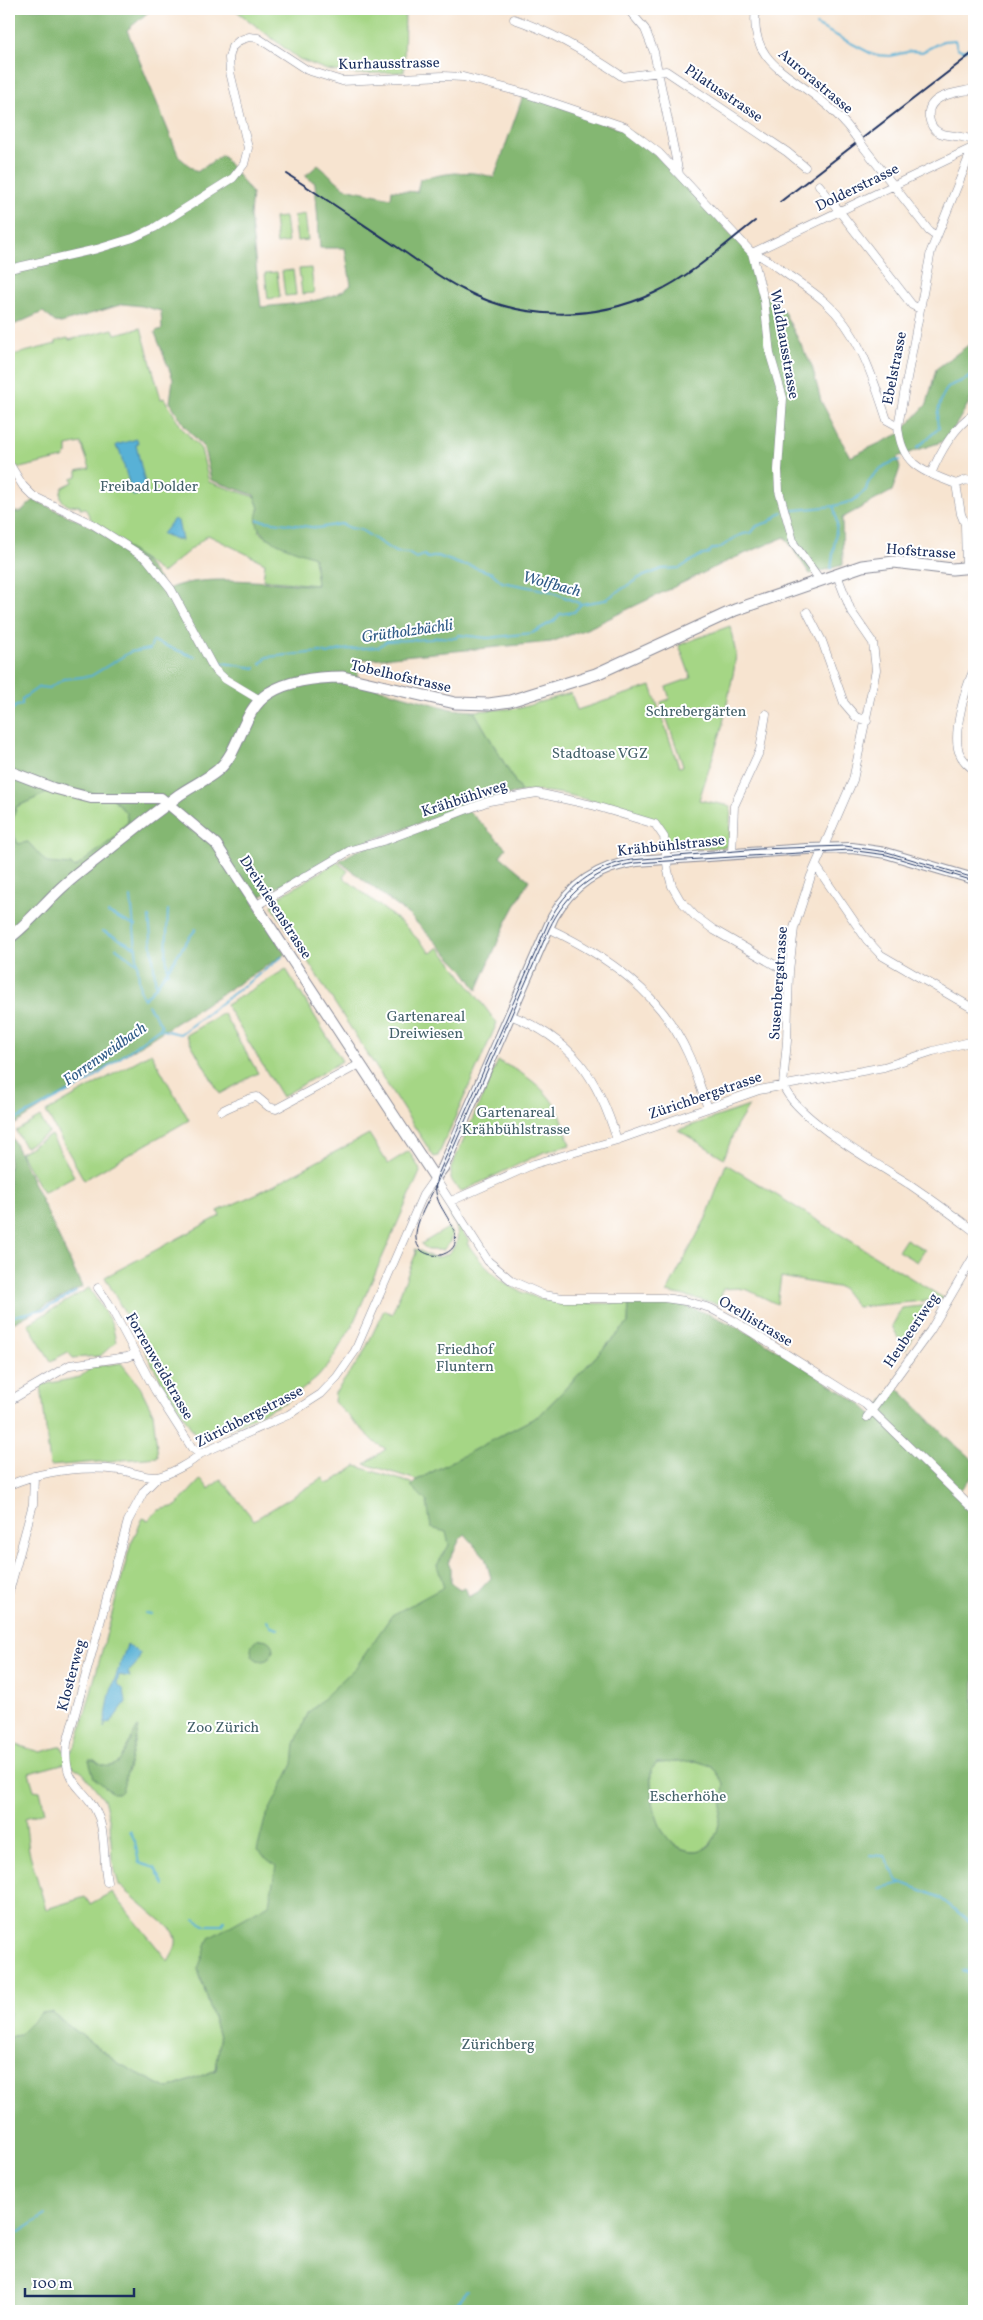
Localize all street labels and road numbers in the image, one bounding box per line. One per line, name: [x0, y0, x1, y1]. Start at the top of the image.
street label: Aurorastrasse: [773, 44, 857, 120]
street label: Kurhausstrasse: [338, 53, 440, 76]
street label: Pilatusstrasse: [680, 60, 767, 128]
street label: Dolderstrasse: [812, 159, 903, 218]
street label: Waldhausstrasse: [764, 288, 804, 401]
street label: Ebelstrasse: [878, 330, 913, 407]
street label: Hofstrasse: [885, 540, 956, 565]
street label: Tobelhofstrasse: [348, 656, 453, 699]
street label: Krähbühlweg: [419, 776, 510, 823]
street label: Krähbühlstrasse: [616, 830, 726, 863]
street label: Dreiwiesenstrasse: [233, 852, 316, 964]
street label: Susenbergstrasse: [765, 926, 794, 1041]
street label: Zürichbergstrasse: [646, 1067, 765, 1126]
street label: Heubeeriweg: [879, 1289, 945, 1372]
street label: Orellistrasse: [714, 1292, 796, 1353]
street label: Forrenweidstrasse: [119, 1309, 198, 1424]
street label: Zürichbergstrasse: [192, 1381, 307, 1454]
street label: Klosterweg: [53, 1637, 92, 1714]

